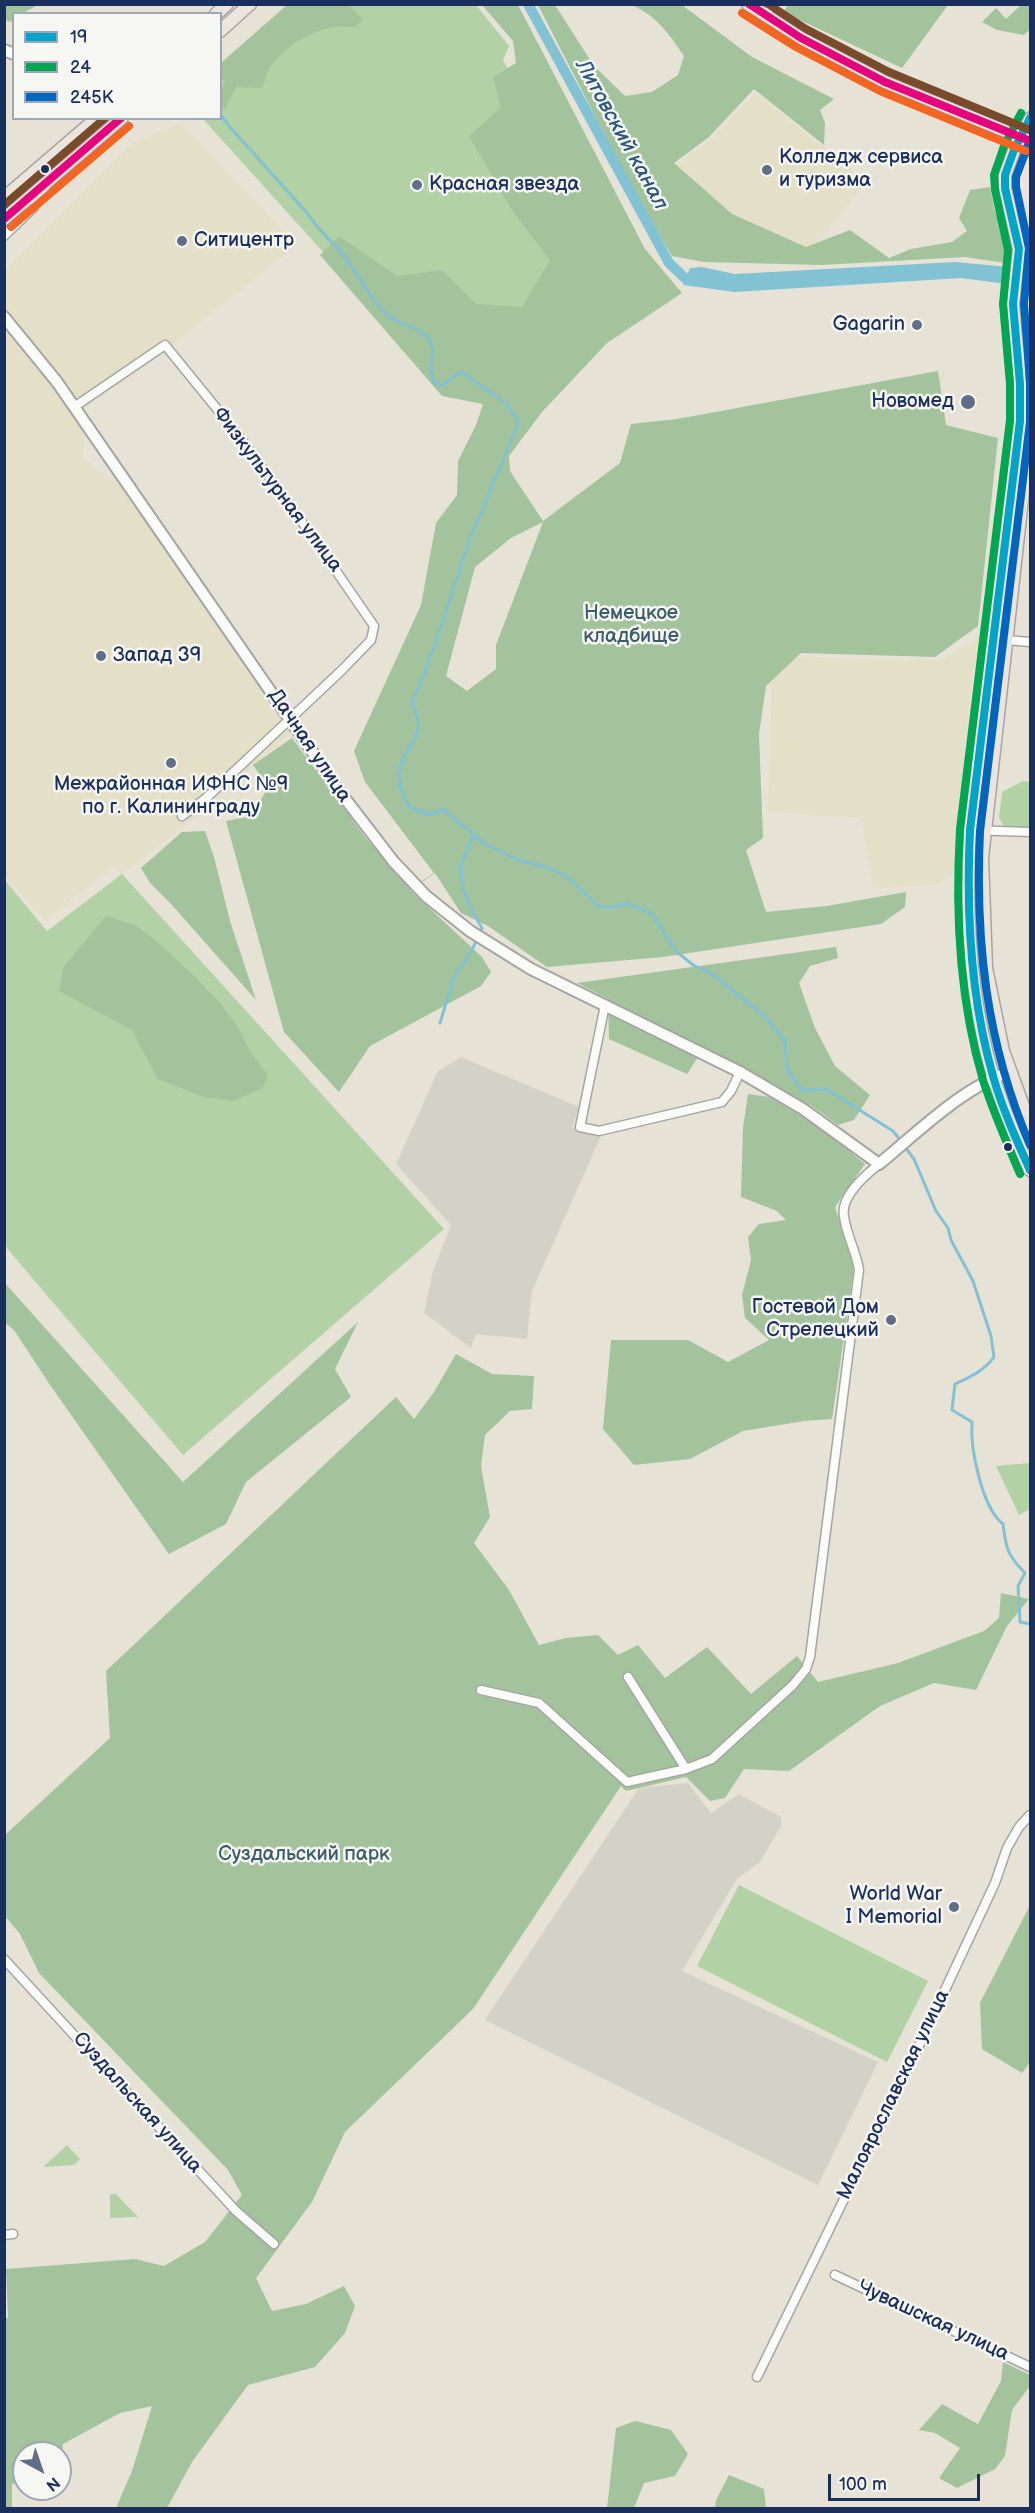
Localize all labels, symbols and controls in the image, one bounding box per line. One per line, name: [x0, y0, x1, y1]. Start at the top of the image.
legend: [12, 12, 222, 120]
text: 19: [70, 27, 87, 48]
water label: Литовский канал: [569, 56, 673, 214]
text: 24: [70, 57, 91, 78]
text: 245К: [70, 87, 113, 108]
place label: Колледж сервиса и туризма: [779, 146, 943, 193]
unlabelled marker: [39, 163, 51, 175]
marker: Колледж сервиса и туризма: [760, 163, 774, 177]
place label: Красная звезда: [429, 173, 579, 197]
marker: Красная звезда: [410, 178, 424, 192]
place label: Ситицентр: [194, 229, 294, 253]
marker: Ситицентр: [175, 234, 189, 248]
place label: Gagarin: [833, 313, 905, 337]
marker: Gagarin: [910, 318, 924, 332]
place label: Новомед: [871, 390, 954, 414]
marker: Новомед: [959, 393, 977, 411]
street label: Физкультурная улица: [207, 403, 347, 577]
park label: Немецкое кладбище: [583, 602, 679, 649]
place label: Запад 39: [113, 644, 201, 668]
marker: Запад 39: [94, 649, 108, 663]
street label: Дачная улица: [262, 685, 356, 807]
marker: Межрайонная ИФНС №9 по г. Калининграду: [164, 756, 178, 770]
place label: Межрайонная ИФНС №9 по г. Калининграду: [54, 773, 288, 820]
unlabelled marker: [1002, 1141, 1014, 1153]
place label: Гостевой Дом Стрелецкий: [752, 1296, 879, 1343]
marker: Гостевой Дом Стрелецкий: [884, 1313, 898, 1327]
park label: Суздальский парк: [218, 1843, 390, 1867]
place label: World War I Memorial: [846, 1883, 942, 1930]
marker: World War I Memorial: [947, 1900, 961, 1914]
street label: Малоярославская улица: [833, 1986, 955, 2204]
street label: Суздальская улица: [67, 2028, 207, 2178]
street label: Чувашская улица: [854, 2275, 1012, 2367]
north arrow: [12, 2441, 72, 2501]
scale bar: [831, 2462, 982, 2500]
text: N: [42, 2472, 63, 2495]
text: 100 m: [839, 2474, 887, 2495]

